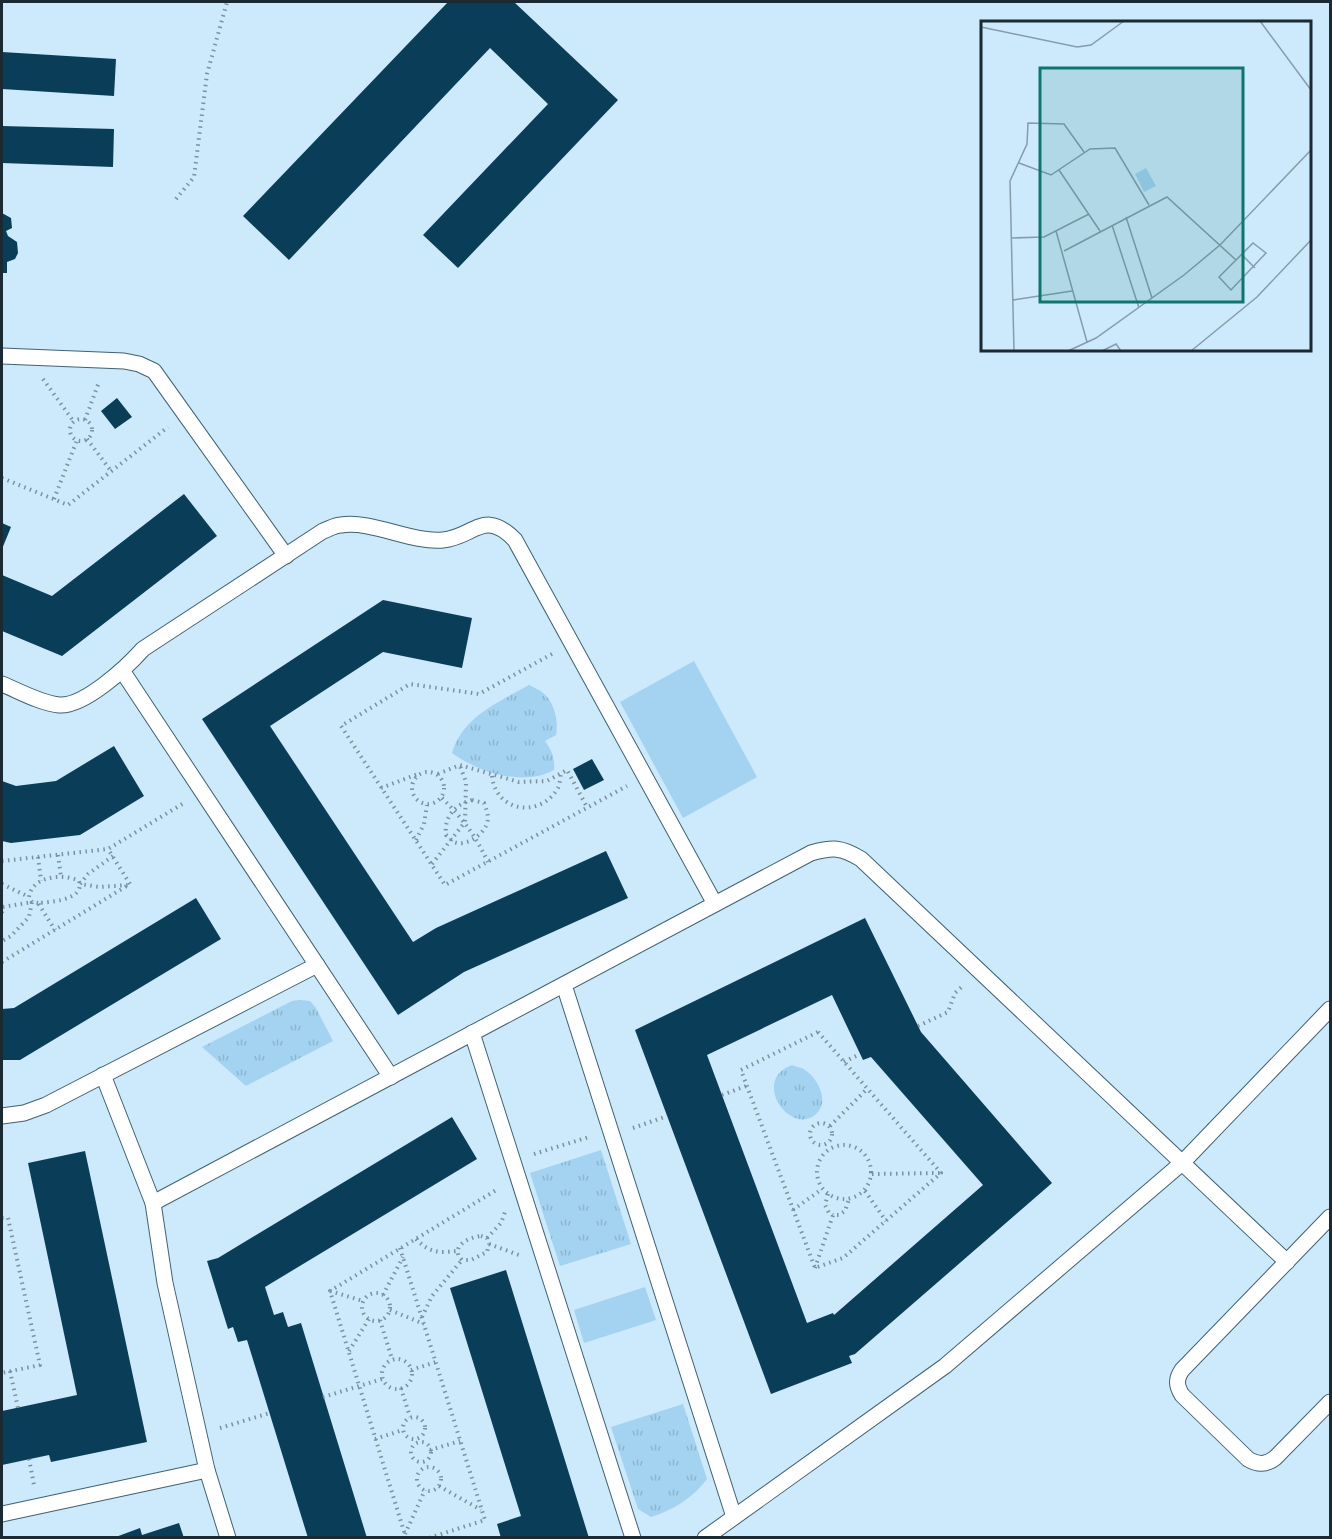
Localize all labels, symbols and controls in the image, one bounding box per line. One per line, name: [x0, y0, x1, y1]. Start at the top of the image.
inset map: [981, 21, 1311, 351]

